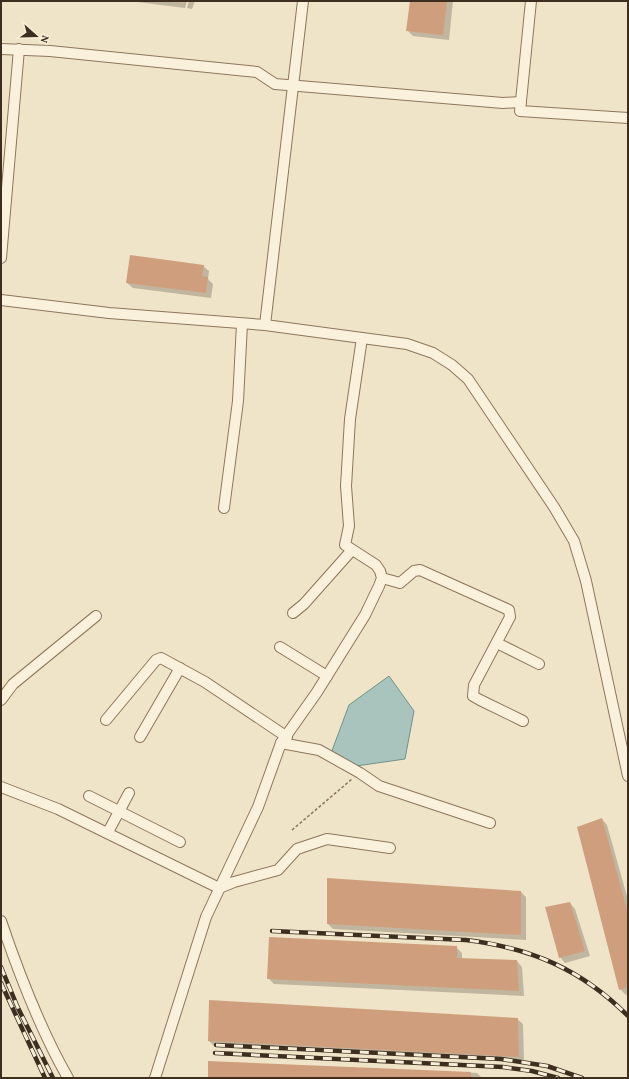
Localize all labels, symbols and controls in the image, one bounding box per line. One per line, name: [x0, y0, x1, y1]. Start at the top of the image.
north arrow: [16, 16, 56, 56]
text: N: [38, 34, 52, 45]

